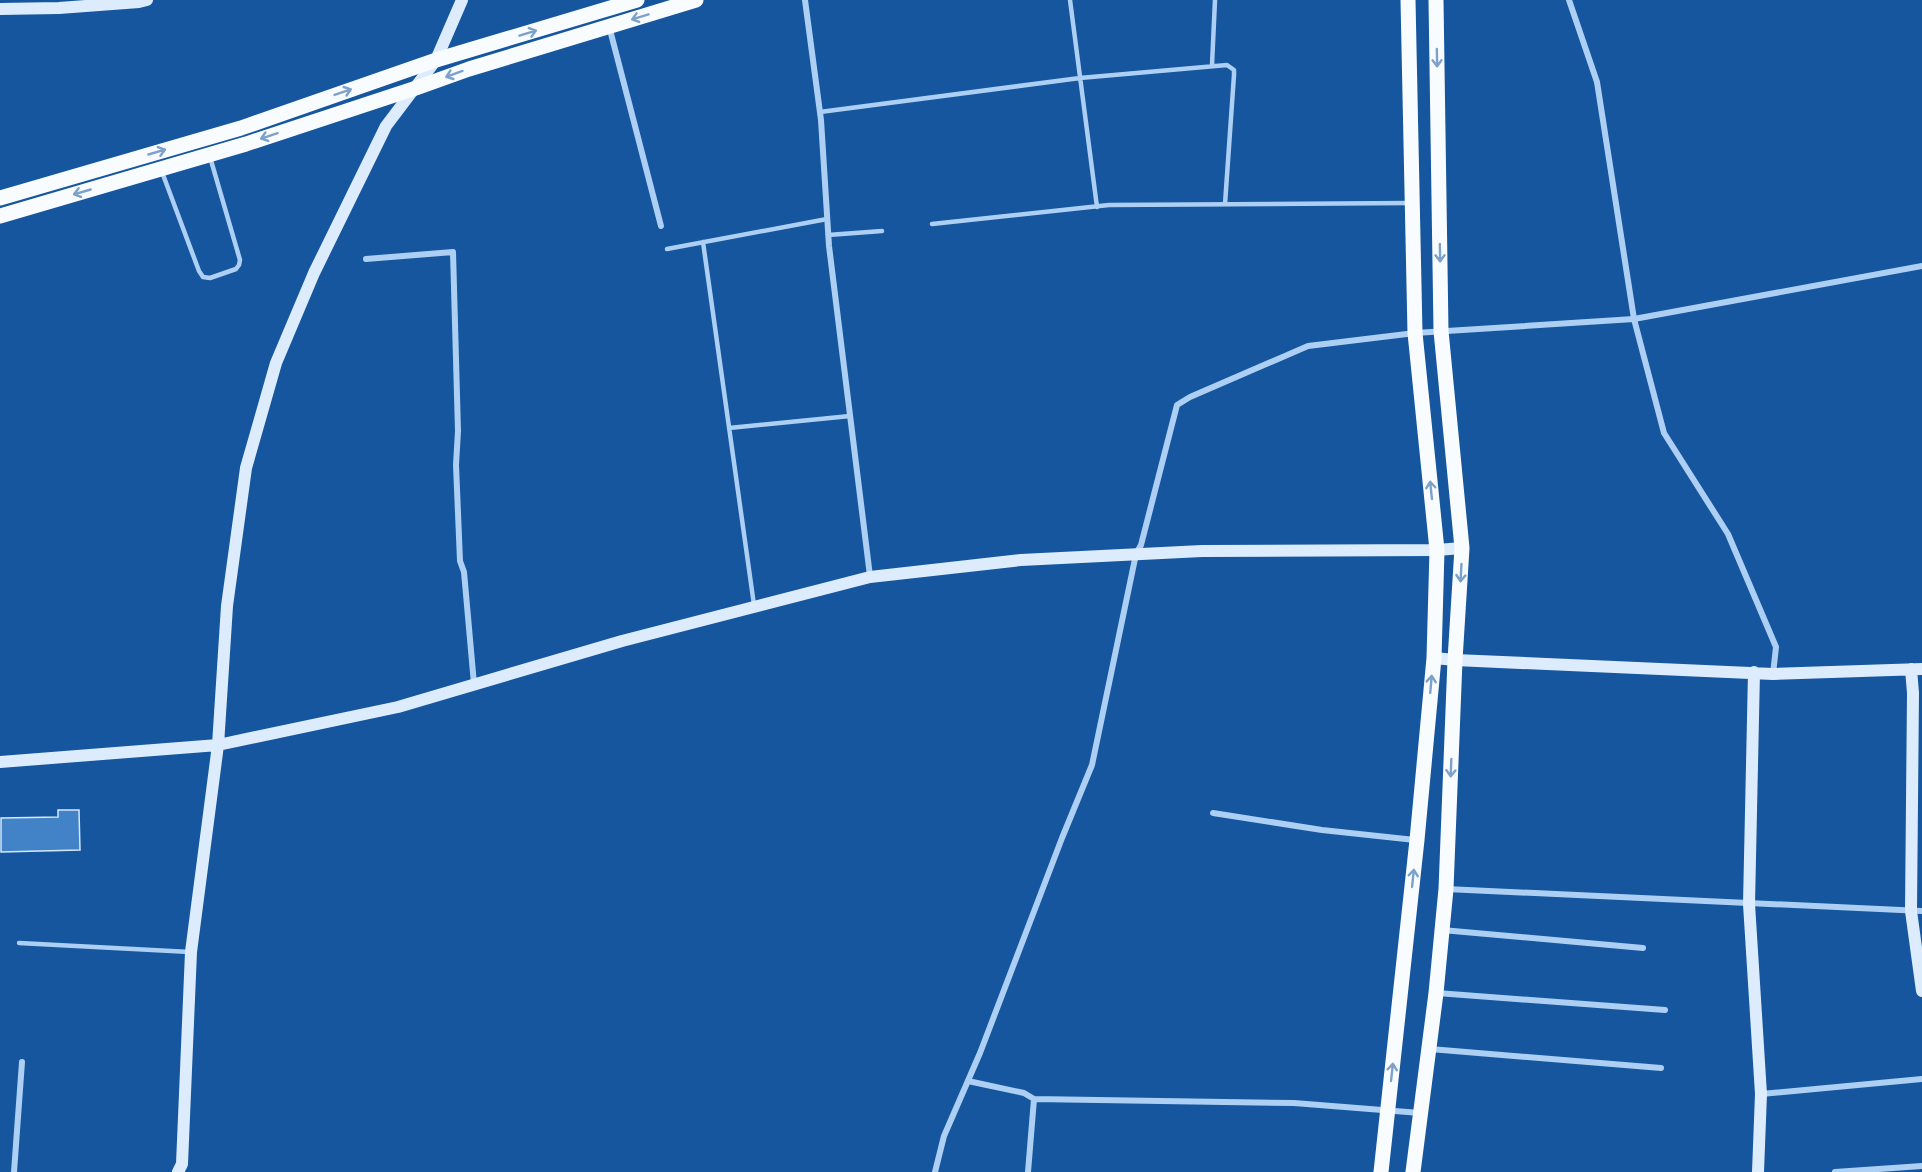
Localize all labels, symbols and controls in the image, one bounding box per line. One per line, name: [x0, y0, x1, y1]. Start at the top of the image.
one-way arrow: [631, 12, 650, 23]
one-way arrow: [518, 27, 537, 38]
one-way arrow: [1431, 48, 1443, 68]
one-way arrow: [445, 70, 464, 81]
one-way arrow: [333, 86, 351, 97]
one-way arrow: [260, 132, 279, 143]
one-way arrow: [147, 146, 166, 157]
one-way arrow: [73, 187, 92, 198]
one-way arrow: [1434, 243, 1446, 263]
one-way arrow: [1425, 480, 1436, 500]
one-way arrow: [1455, 563, 1466, 583]
one-way arrow: [1426, 675, 1437, 695]
one-way arrow: [1445, 758, 1456, 778]
one-way arrow: [1408, 869, 1419, 889]
one-way arrow: [1387, 1063, 1398, 1083]

